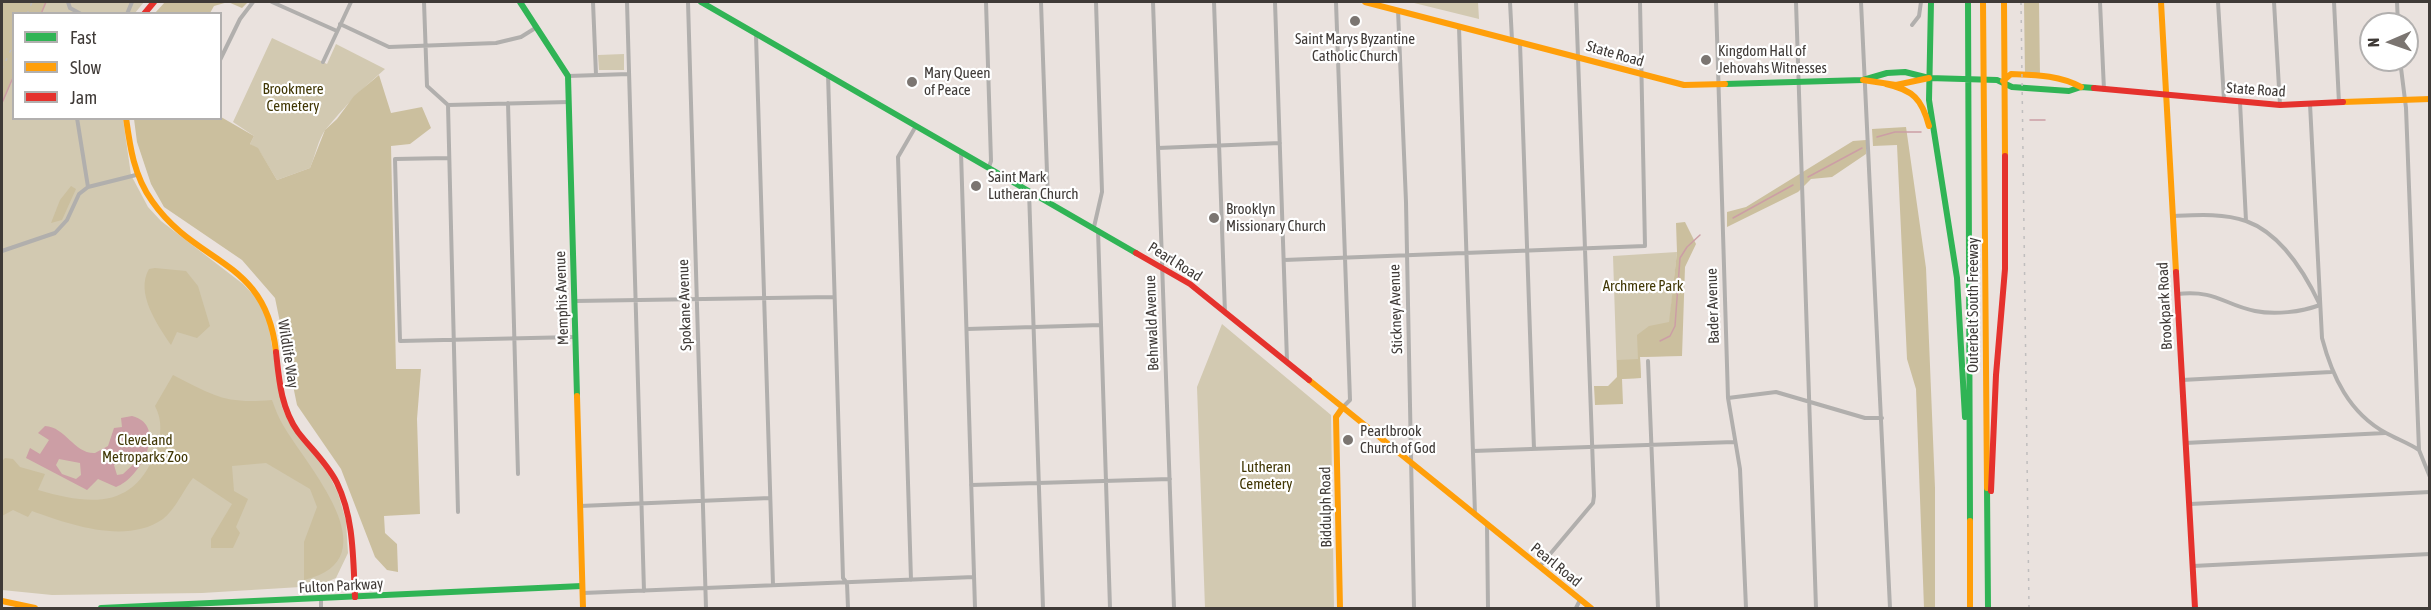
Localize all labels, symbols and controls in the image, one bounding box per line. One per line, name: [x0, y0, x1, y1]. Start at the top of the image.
legend: [12, 12, 222, 120]
north arrow: [2359, 12, 2419, 72]
marker: Saint Marys Byzantine Catholic Church: [1348, 14, 1362, 28]
text: Fast: [70, 27, 97, 48]
place label: Saint Marys Byzantine Catholic Church: [1295, 30, 1415, 65]
street label: State Road: [1584, 37, 1646, 71]
text: N: [2364, 38, 2382, 48]
place label: Kingdom Hall of Jehovahs Witnesses: [1718, 42, 1827, 77]
marker: Kingdom Hall of Jehovahs Witnesses: [1699, 53, 1713, 67]
text: Slow: [70, 57, 101, 78]
place label: Mary Queen of Peace: [924, 64, 991, 99]
marker: Mary Queen of Peace: [905, 75, 919, 89]
street label: State Road: [2226, 79, 2286, 101]
park label: Brookmere Cemetery: [262, 80, 324, 115]
text: Jam: [70, 87, 97, 108]
place label: Saint Mark Lutheran Church: [988, 168, 1078, 203]
marker: Saint Mark Lutheran Church: [969, 179, 983, 193]
place label: Brooklyn Missionary Church: [1226, 200, 1326, 235]
marker: Brooklyn Missionary Church: [1207, 211, 1221, 225]
street label: Outerbelt South Freeway: [1964, 237, 1982, 373]
street label: Pearl Road: [1145, 238, 1205, 286]
street label: Memphis Avenue: [551, 251, 573, 345]
street label: Spokane Avenue: [674, 259, 696, 351]
street label: Brookpark Road: [2154, 262, 2176, 350]
street label: Stickney Avenue: [1385, 264, 1407, 354]
street label: Bader Avenue: [1703, 268, 1723, 344]
street label: Behrwald Avenue: [1141, 275, 1163, 371]
park label: Archmere Park: [1603, 277, 1683, 295]
street label: Wildlife Way: [274, 318, 302, 390]
place label: Pearlbrook Church of God: [1360, 422, 1436, 457]
park label: Cleveland Metroparks Zoo: [102, 431, 188, 466]
marker: Pearlbrook Church of God: [1341, 433, 1355, 447]
park label: Lutheran Cemetery: [1240, 458, 1292, 493]
street label: Biddulph Road: [1316, 466, 1336, 548]
street label: Pearl Road: [1527, 539, 1585, 591]
street label: Fulton Parkway: [298, 575, 384, 597]

